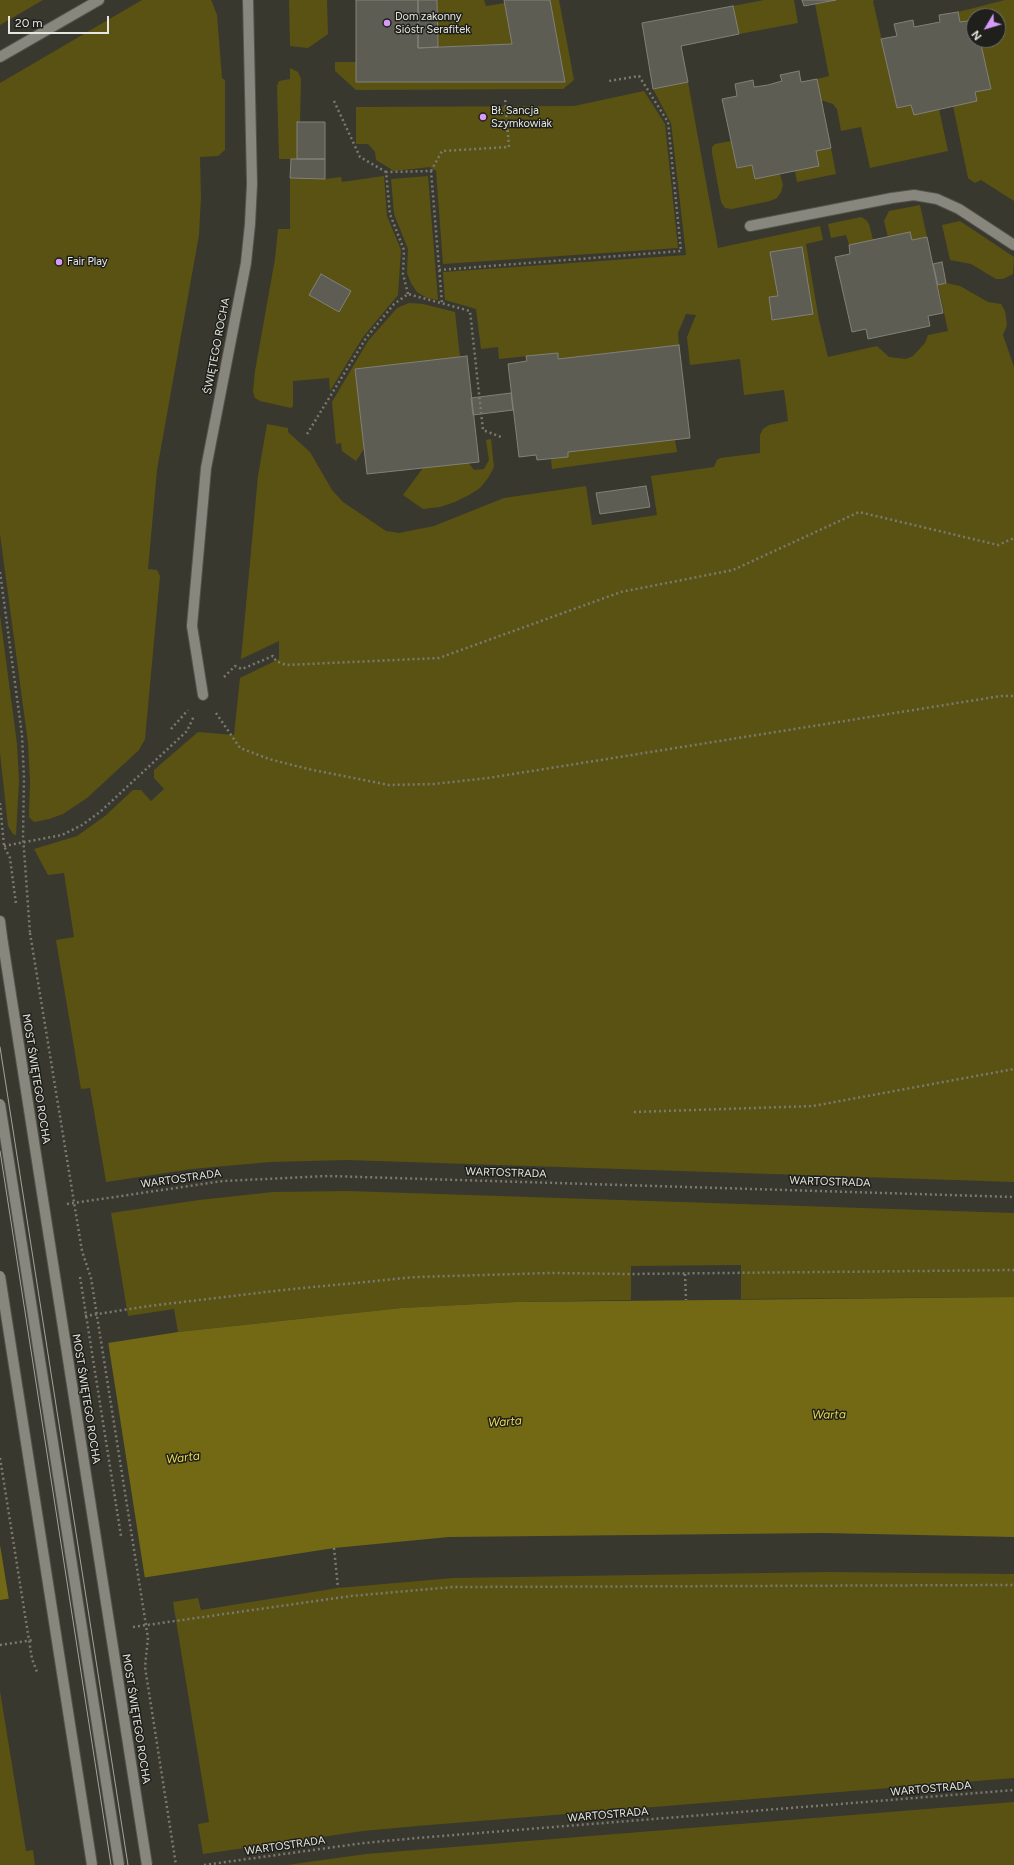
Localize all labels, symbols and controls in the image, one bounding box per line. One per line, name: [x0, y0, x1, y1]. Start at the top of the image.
scale bar: [10, 8, 111, 34]
north arrow: [966, 8, 1006, 48]
place label: Dom zakonny Sióstr Serafitek: [395, 10, 471, 36]
text: 20 m: [15, 16, 43, 30]
marker: Dom zakonny Sióstr Serafitek: [382, 18, 392, 28]
text: N: [969, 28, 985, 42]
place label: Bł. Sancja Szymkowiak: [491, 104, 552, 130]
marker: Bł. Sancja Szymkowiak: [478, 112, 488, 122]
place label: Fair Play: [67, 255, 108, 269]
marker: Fair Play: [54, 257, 64, 267]
street label: ŚWIĘTEGO ROCHA: [201, 297, 233, 395]
street label: MOST ŚWIĘTEGO ROCHA: [19, 1013, 53, 1145]
street label: WARTOSTRADA: [465, 1165, 547, 1181]
street label: WARTOSTRADA: [140, 1167, 222, 1191]
street label: WARTOSTRADA: [789, 1174, 871, 1190]
street label: MOST ŚWIĘTEGO ROCHA: [69, 1333, 103, 1465]
water label: Warta: [812, 1408, 846, 1422]
water label: Warta: [488, 1414, 522, 1430]
water label: Warta: [165, 1449, 201, 1467]
street label: MOST ŚWIĘTEGO ROCHA: [119, 1653, 153, 1785]
street label: WARTOSTRADA: [890, 1779, 972, 1799]
street label: WARTOSTRADA: [567, 1805, 649, 1825]
street label: WARTOSTRADA: [244, 1834, 326, 1858]

